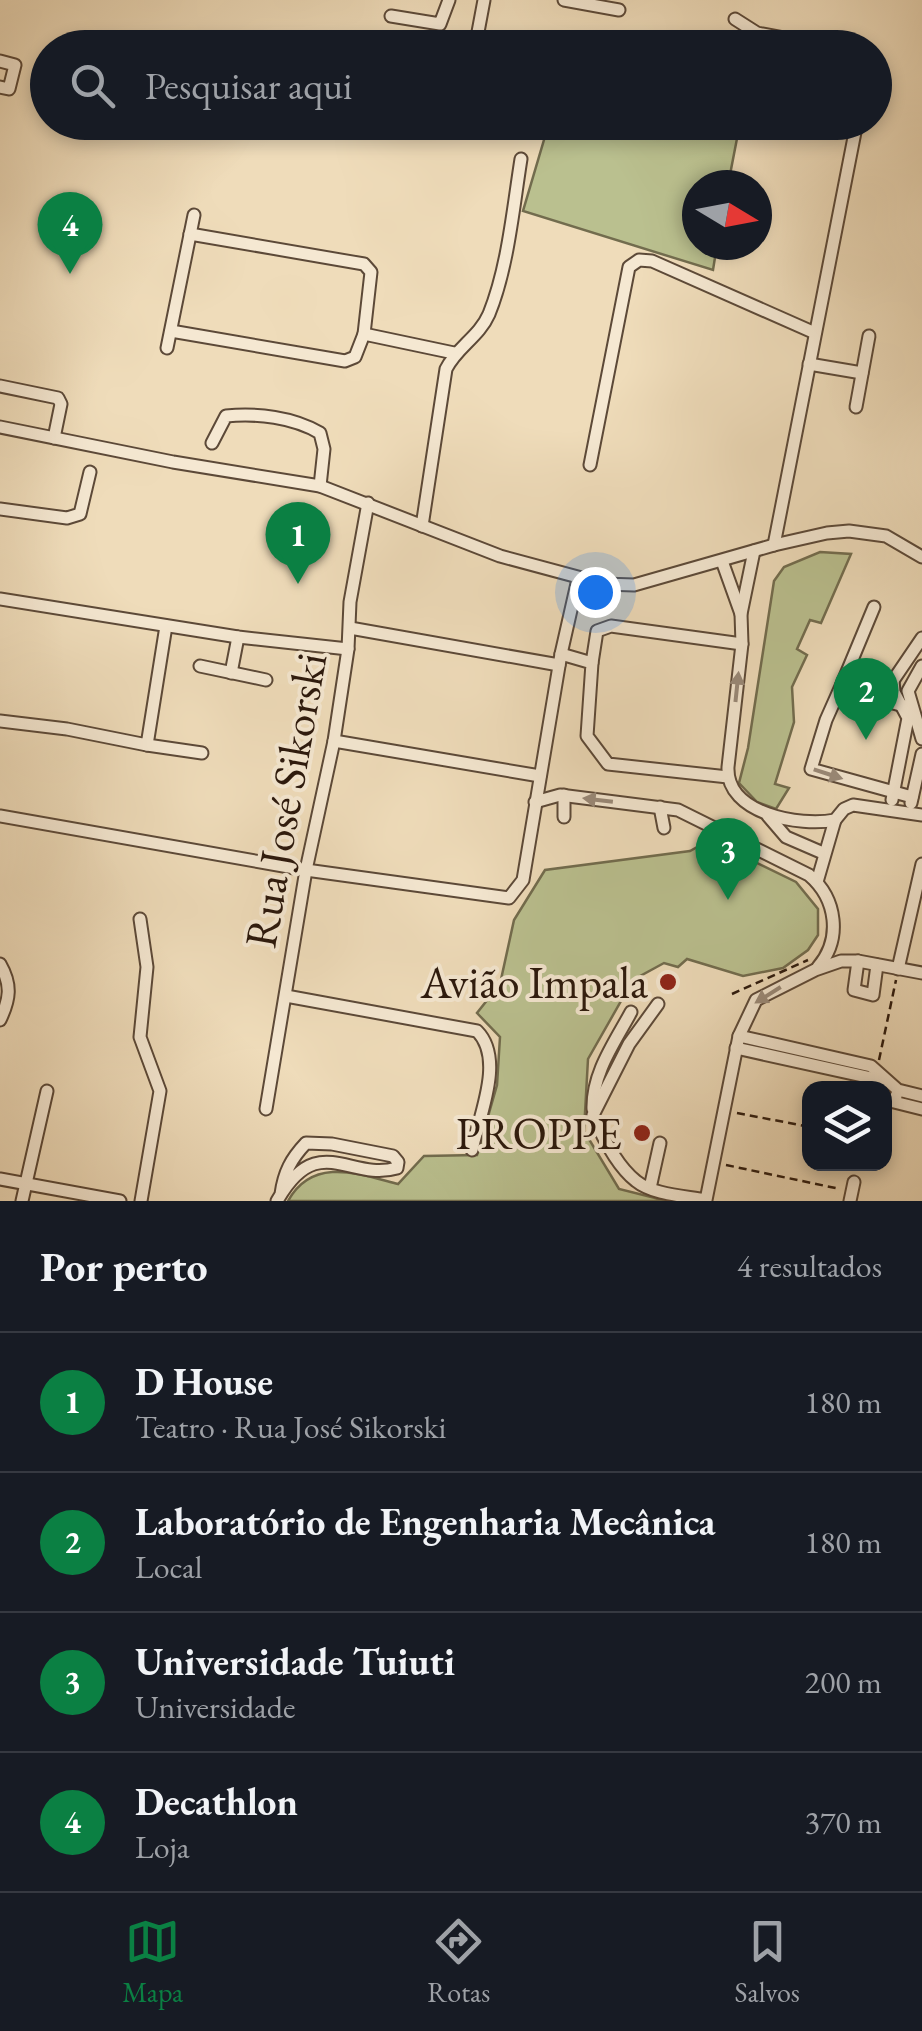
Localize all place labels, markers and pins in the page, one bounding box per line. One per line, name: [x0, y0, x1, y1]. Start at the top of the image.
pin: 4: [38, 192, 102, 274]
pin: 1: [266, 502, 330, 584]
pin: 2: [834, 658, 898, 740]
pin: 3: [696, 818, 760, 900]
place label: Avião Impala: [420, 953, 648, 1011]
marker: Avião Impala: [657, 971, 679, 993]
place label: PROPPE: [456, 1104, 622, 1162]
marker: PROPPE: [631, 1122, 653, 1144]

